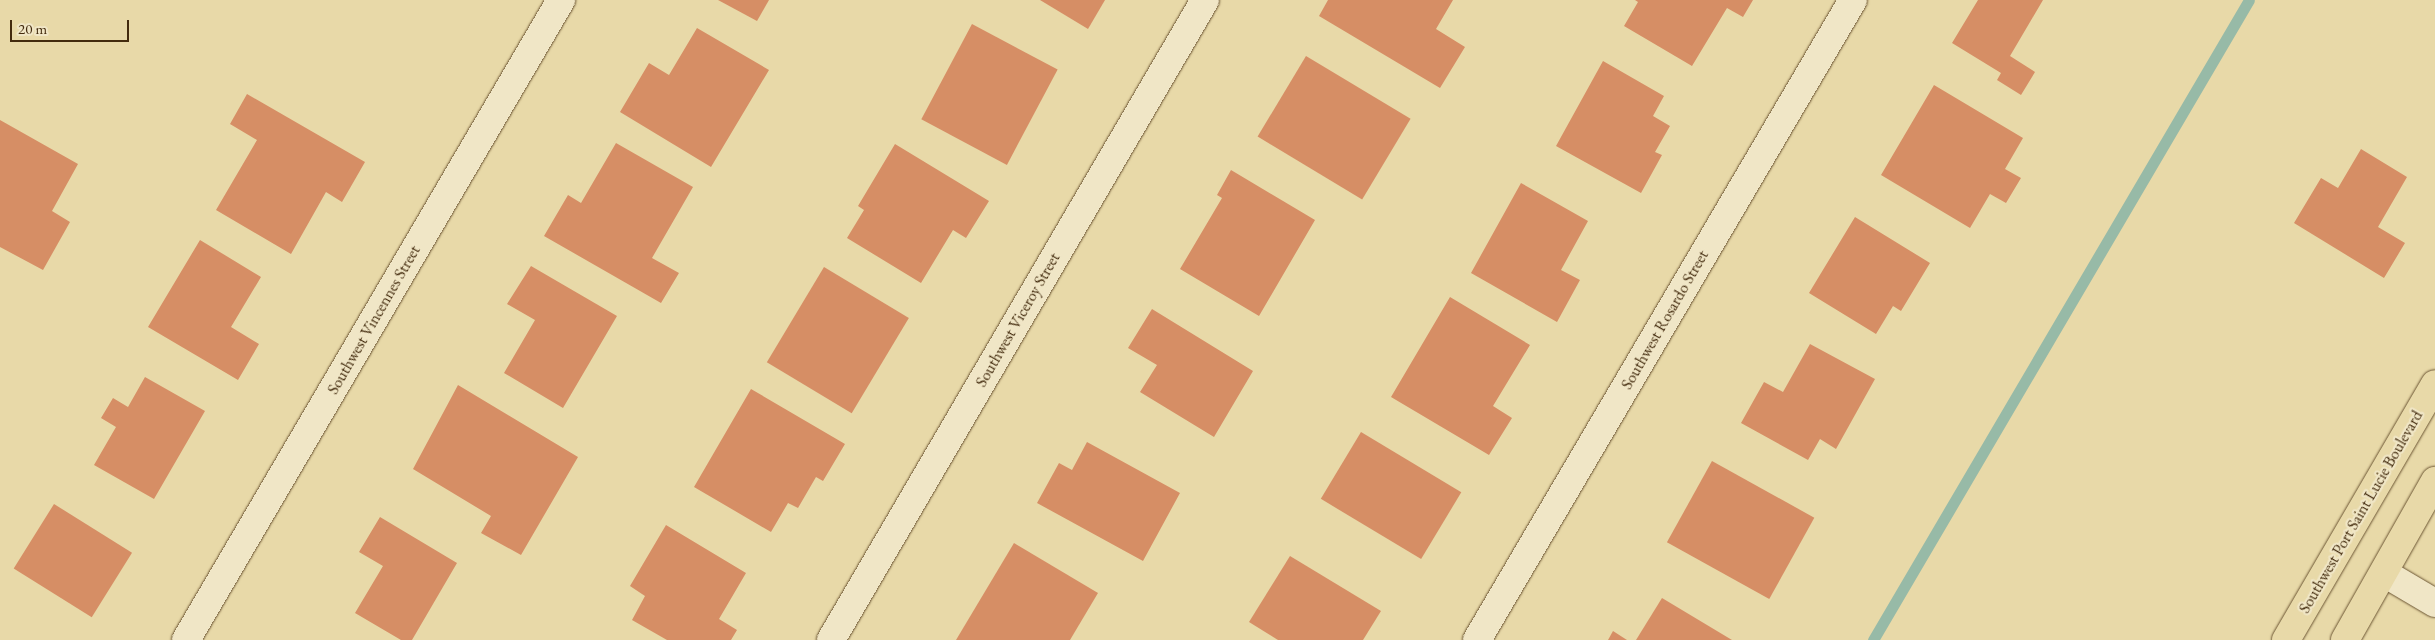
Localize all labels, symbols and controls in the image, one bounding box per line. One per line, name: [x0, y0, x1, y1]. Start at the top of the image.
scale bar: [12, 10, 131, 42]
text: 20 m: [18, 19, 47, 38]
street label: Southwest Vincennes Street: [324, 242, 424, 398]
street label: Southwest Rosardo Street: [1617, 247, 1713, 393]
street label: Southwest Viceroy Street: [972, 249, 1064, 391]
street label: Southwest Port Saint Lucie Boulevard: [2295, 407, 2427, 617]

